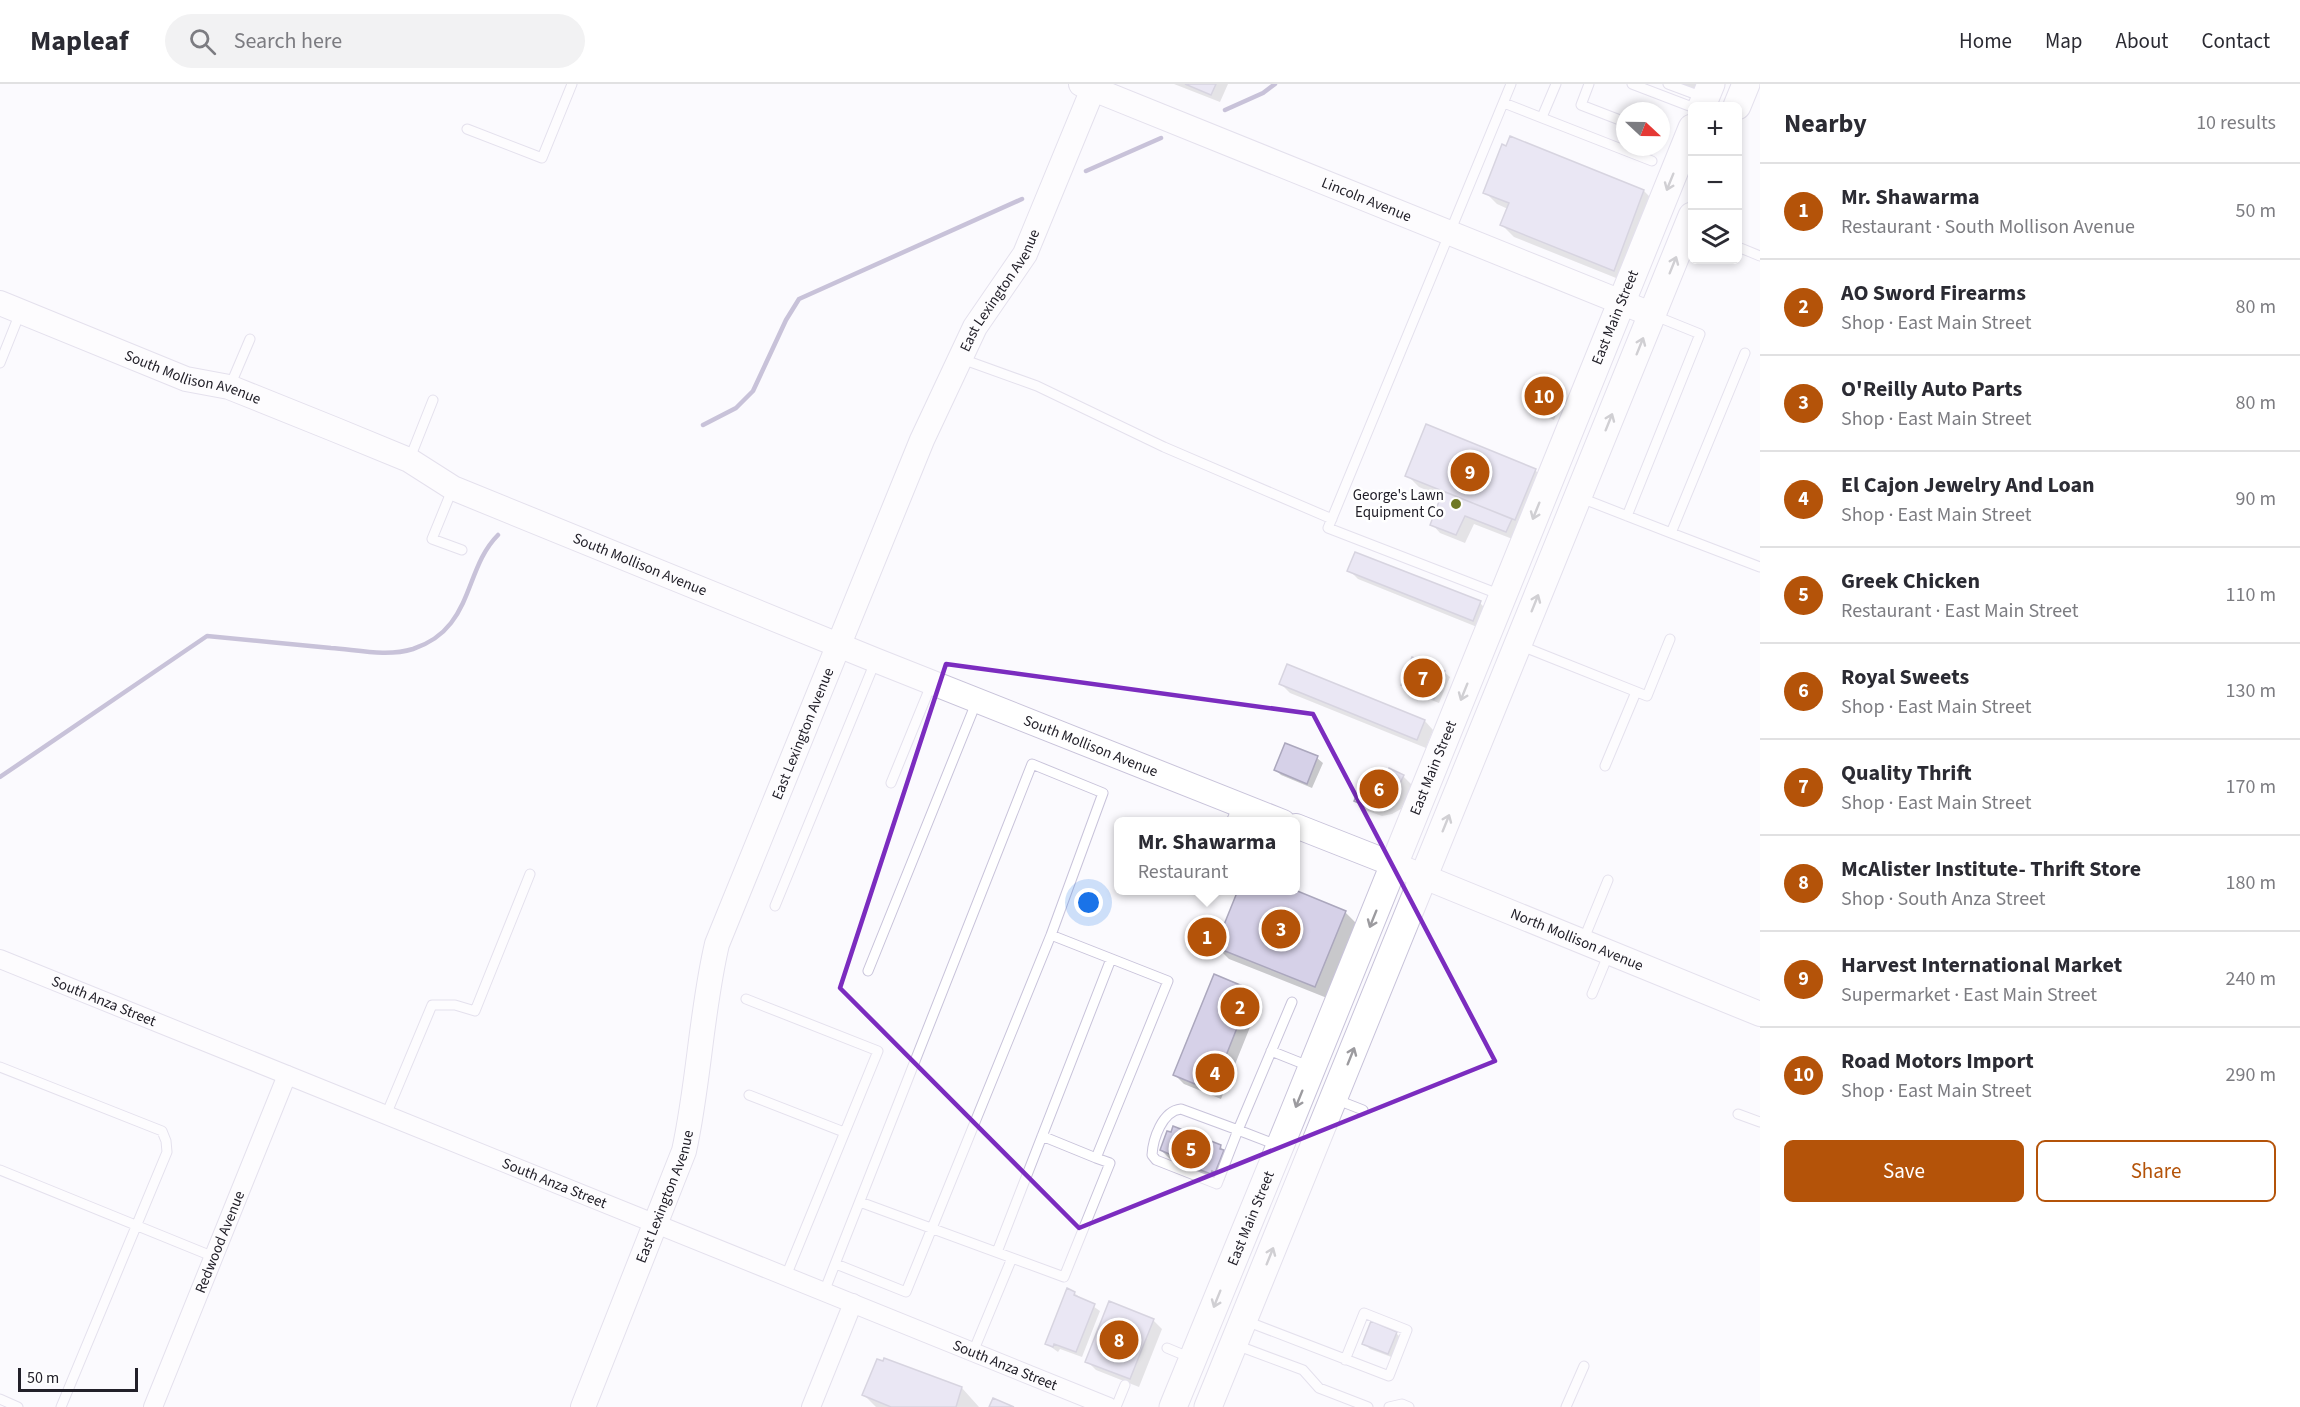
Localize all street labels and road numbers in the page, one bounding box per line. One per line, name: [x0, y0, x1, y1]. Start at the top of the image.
street label: Lincoln Avenue: [1318, 172, 1415, 227]
street label: East Lexington Avenue: [954, 226, 1045, 355]
street label: East Main Street: [1586, 267, 1643, 368]
street label: South Mollison Avenue: [121, 345, 264, 409]
street label: South Mollison Avenue: [570, 528, 710, 601]
street label: East Lexington Avenue: [766, 664, 839, 803]
street label: South Mollison Avenue: [1021, 710, 1161, 782]
street label: East Main Street: [1404, 717, 1461, 818]
street label: North Mollison Avenue: [1507, 903, 1647, 976]
street label: South Anza Street: [48, 970, 159, 1032]
street label: East Lexington Avenue: [630, 1128, 699, 1266]
street label: South Anza Street: [499, 1152, 610, 1214]
street label: East Main Street: [1222, 1168, 1279, 1269]
street label: Redwood Avenue: [190, 1188, 250, 1296]
street label: South Anza Street: [950, 1334, 1061, 1396]

